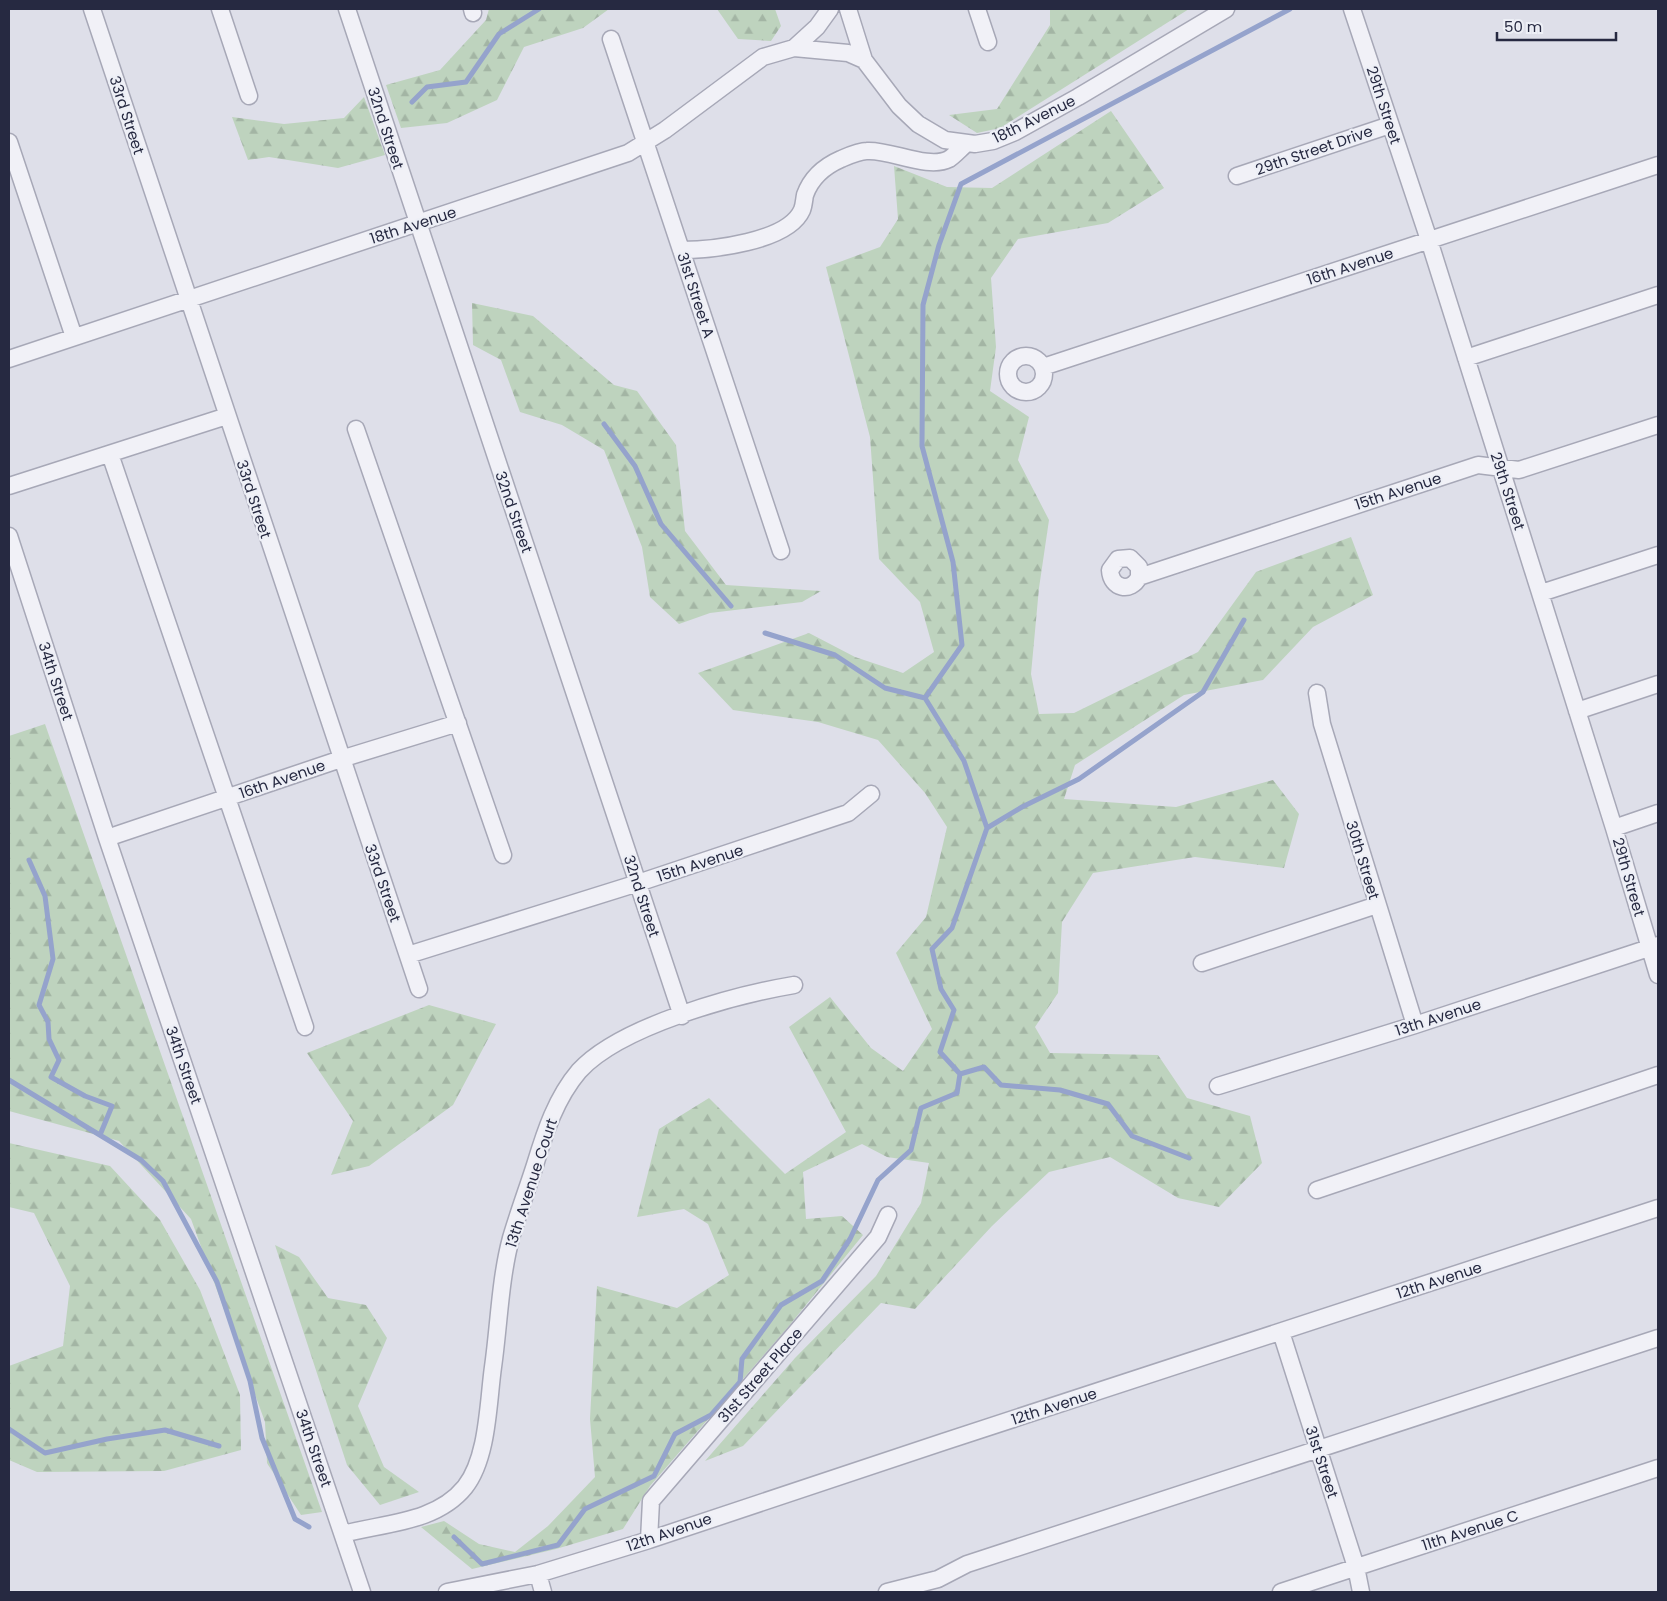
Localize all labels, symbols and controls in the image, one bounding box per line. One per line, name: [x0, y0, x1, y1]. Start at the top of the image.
scale bar: [1497, 10, 1616, 42]
text: 50 m: [1504, 16, 1542, 37]
street label: 29th Street: [1361, 63, 1407, 147]
street label: 33rd Street: [104, 73, 150, 157]
street label: 32nd Street: [363, 84, 409, 172]
street label: 18th Avenue: [989, 90, 1079, 148]
street label: 29th Street Drive: [1253, 120, 1375, 180]
street label: 18th Avenue: [367, 201, 459, 249]
street label: 16th Avenue: [1304, 242, 1396, 290]
street label: 31st Street A: [672, 249, 720, 341]
street label: 29th Street: [1485, 449, 1531, 533]
street label: 33rd Street: [231, 457, 277, 541]
street label: 15th Avenue: [1352, 467, 1444, 515]
street label: 32nd Street: [490, 468, 538, 556]
street label: 34th Street: [33, 639, 79, 723]
street label: 16th Avenue: [236, 754, 328, 804]
street label: 30th Street: [1341, 818, 1385, 902]
street label: 29th Street: [1608, 835, 1650, 919]
street label: 15th Avenue: [654, 839, 746, 887]
street label: 33rd Street: [360, 841, 406, 925]
street label: 32nd Street: [619, 852, 665, 940]
street label: 13th Avenue: [1392, 993, 1484, 1041]
street label: 34th Street: [161, 1023, 207, 1107]
street label: 13th Avenue Court: [500, 1116, 562, 1250]
street label: 12th Avenue: [1394, 1256, 1484, 1304]
street label: 31st Street Place: [713, 1323, 807, 1427]
street label: 12th Avenue: [1009, 1382, 1099, 1430]
street label: 34th Street: [291, 1406, 337, 1490]
street label: 31st Street: [1300, 1423, 1344, 1501]
street label: 11th Avenue C: [1419, 1504, 1521, 1556]
street label: 12th Avenue: [624, 1508, 714, 1556]

